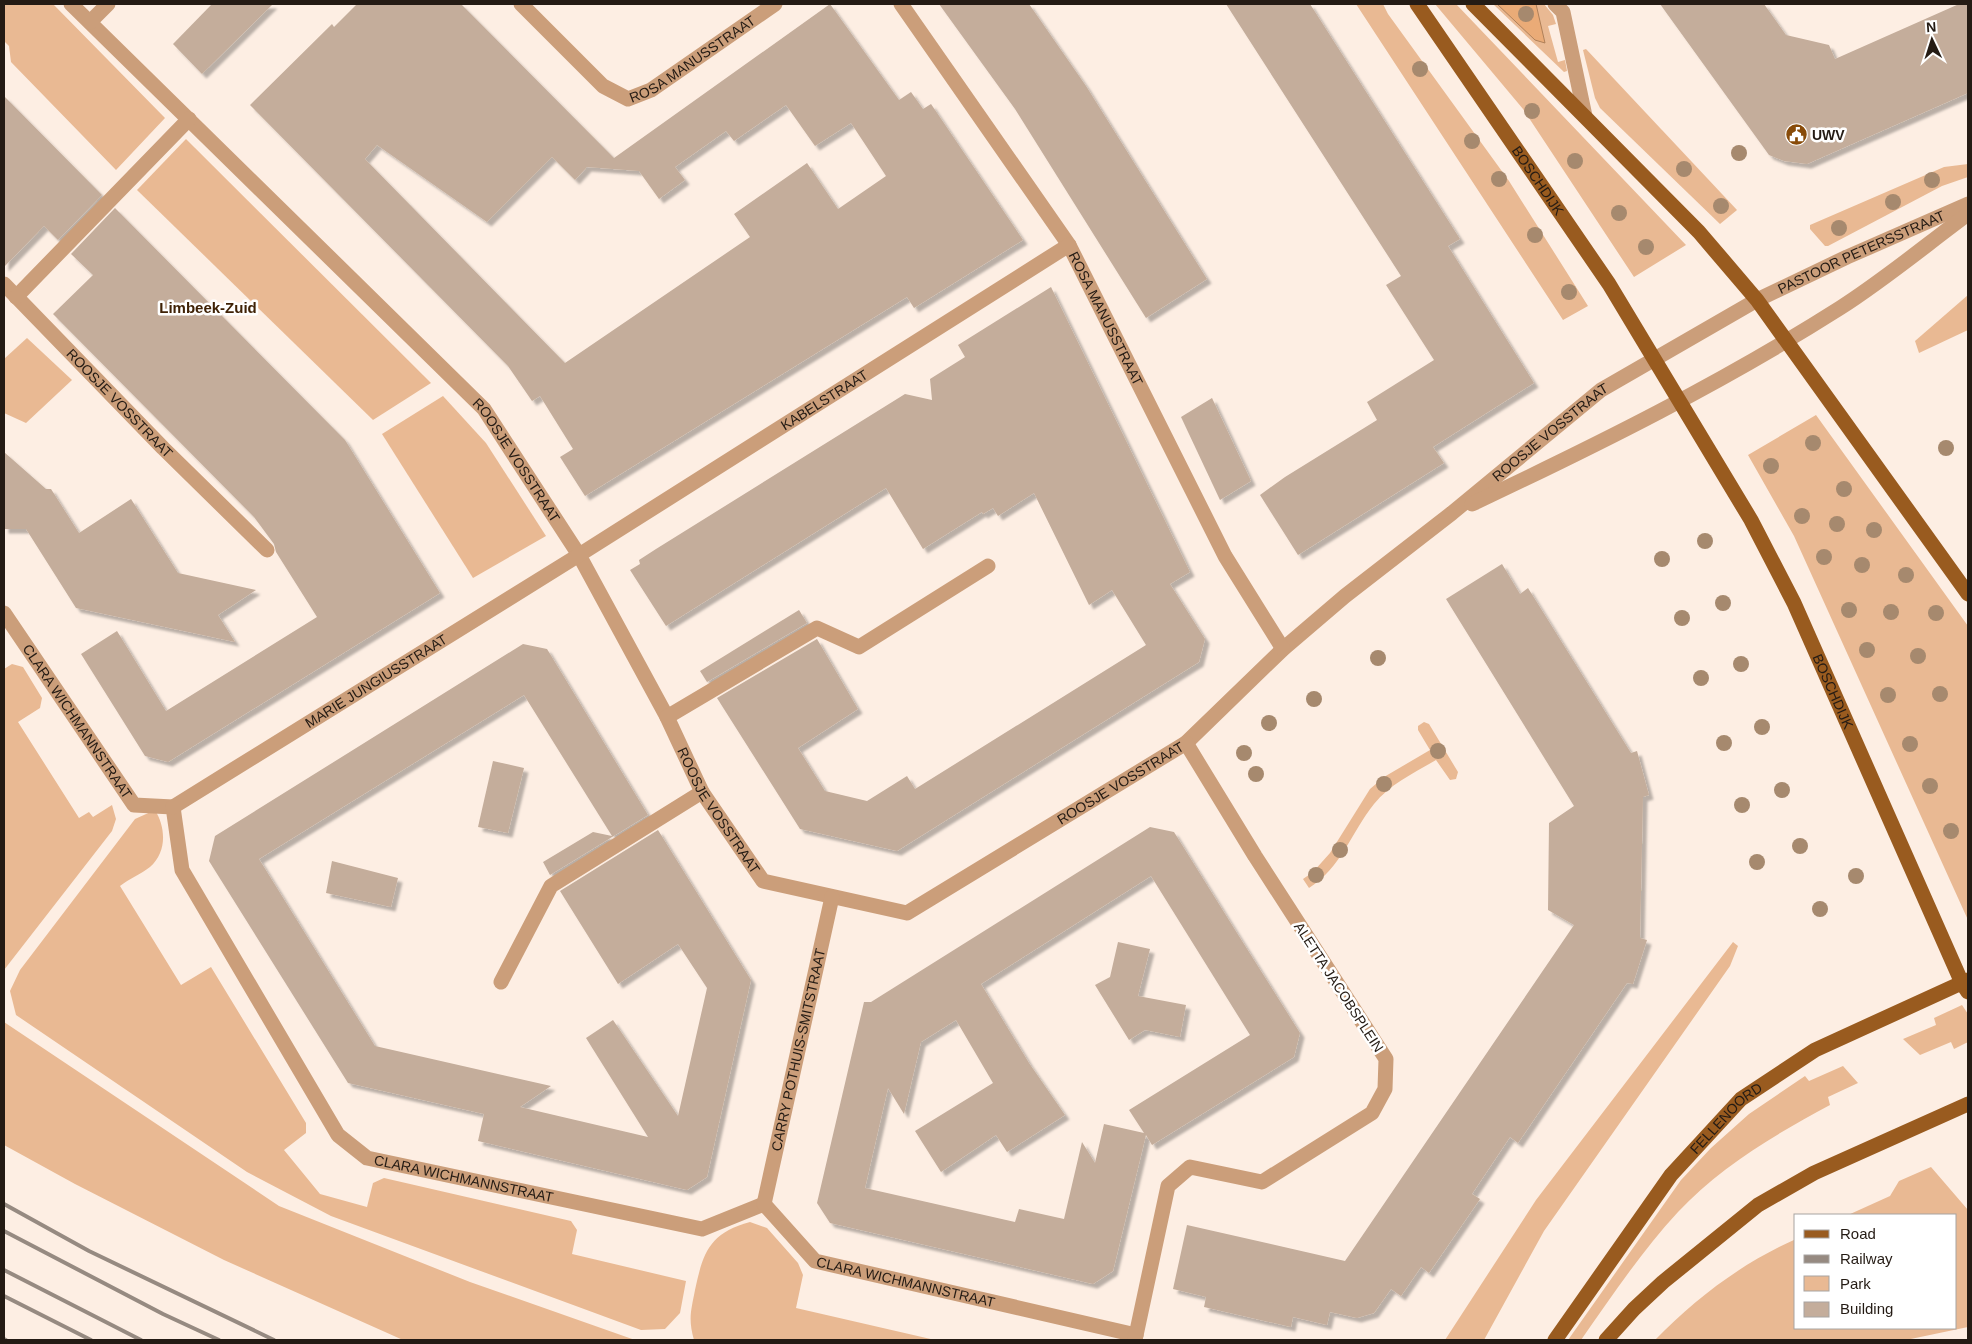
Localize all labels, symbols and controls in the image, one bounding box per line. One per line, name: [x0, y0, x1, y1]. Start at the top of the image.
street label: ROSA MANUSSTRAAT: [627, 12, 759, 106]
north arrow: [1907, 15, 1957, 65]
text: N: [1925, 19, 1937, 35]
public building icon: UWV: [1784, 123, 1808, 147]
place label: UWV: [1812, 127, 1845, 143]
street label: BOSCHDIJK: [1509, 143, 1568, 219]
street label: PASTOOR PETERSSTRAAT: [1775, 207, 1947, 297]
street label: ROSA MANUSSTRAAT: [1066, 249, 1146, 388]
district label: Limbeek-Zuid: [159, 299, 257, 316]
street label: ROOSJE VOSSTRAAT: [63, 345, 176, 461]
street label: KABELSTRAAT: [778, 366, 871, 433]
street label: ROOSJE VOSSTRAAT: [1489, 380, 1611, 485]
street label: ROOSJE VOSSTRAAT: [470, 395, 564, 525]
street label: MARIE JUNGIUSSTRAAT: [302, 631, 450, 731]
street label: CLARA WICHMANNSTRAAT: [20, 641, 136, 802]
street label: BOSCHDIJK: [1810, 651, 1857, 732]
street label: ROOSJE VOSSTRAAT: [1054, 738, 1187, 828]
street label: ROOSJE VOSSTRAAT: [674, 745, 764, 877]
street label: ALETTA JACOBSPLEIN: [1291, 919, 1387, 1055]
street label: CARRY POTHUIS-SMITSTRAAT: [768, 946, 828, 1153]
street label: FELLENOORD: [1687, 1079, 1765, 1157]
street label: CLARA WICHMANNSTRAAT: [373, 1152, 555, 1205]
legend: [1794, 1214, 1957, 1329]
text: Road: [1840, 1225, 1876, 1242]
text: Railway: [1840, 1250, 1893, 1267]
street label: CLARA WICHMANNSTRAAT: [815, 1254, 997, 1310]
text: Park: [1840, 1275, 1871, 1292]
text: Building: [1840, 1300, 1893, 1317]

